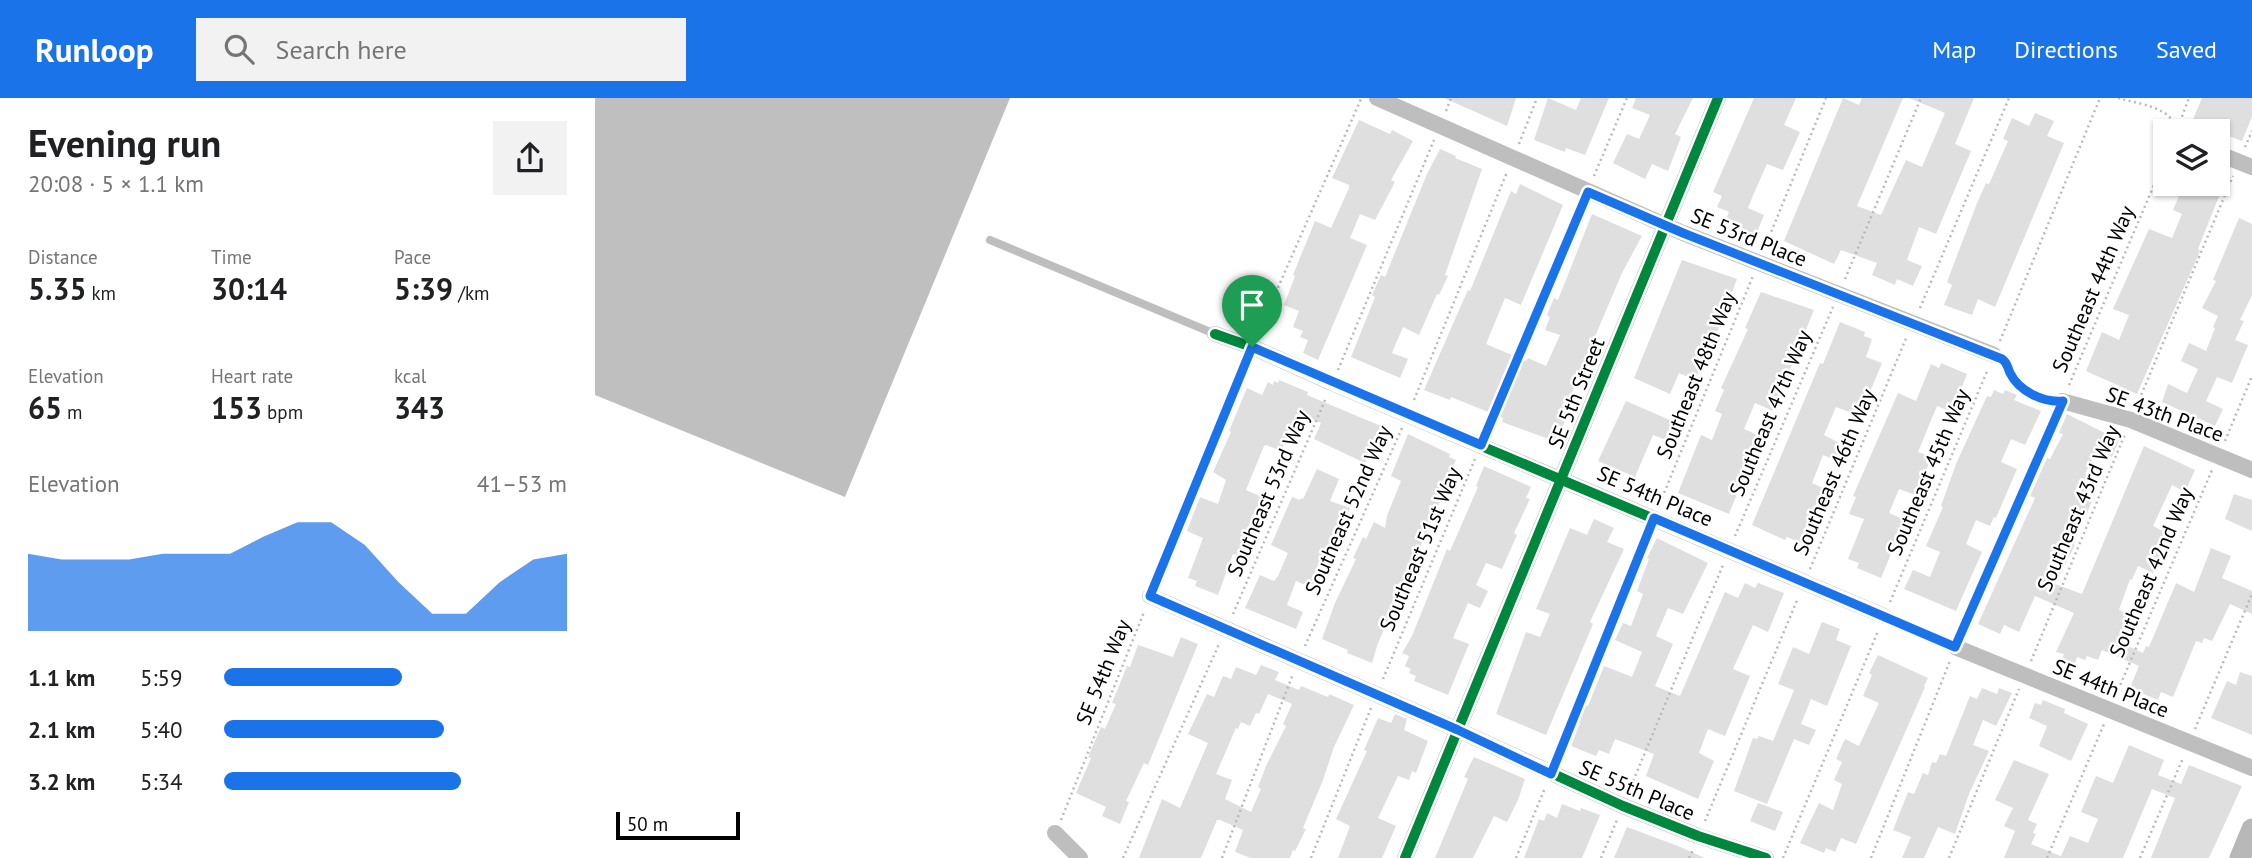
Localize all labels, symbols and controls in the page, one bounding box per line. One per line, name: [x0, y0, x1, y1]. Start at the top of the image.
search box: [196, 18, 686, 81]
text: Runloop: [35, 28, 154, 71]
icon: search: [220, 30, 258, 68]
text: Search here: [276, 33, 407, 66]
text: Map: [1932, 34, 1976, 65]
text: Directions: [2014, 34, 2118, 65]
text: Saved: [2156, 34, 2217, 65]
text: Evening run: [28, 118, 221, 167]
map controls: [2153, 119, 2230, 196]
button: layers: [2153, 119, 2230, 196]
button: share: [493, 121, 567, 195]
text: 20:08 · 5 × 1.1 km: [28, 169, 204, 198]
street label: SE 53rd Place: [1687, 201, 1811, 273]
street label: Southeast 44th Way: [2046, 201, 2140, 376]
text: Distance: [28, 245, 98, 269]
text: Time: [211, 245, 252, 269]
text: Pace: [394, 245, 431, 269]
text: 5.35: [28, 269, 86, 308]
text: 30:14: [211, 269, 287, 308]
text: 5:39: [394, 269, 453, 308]
pin: [1222, 275, 1282, 347]
text: km: [86, 281, 116, 305]
text: /km: [453, 281, 489, 305]
icon: arrive: [1233, 286, 1271, 324]
street label: Southeast 48th Way: [1650, 287, 1742, 463]
street label: Southeast 47th Way: [1723, 326, 1817, 500]
street label: SE 5th Street: [1542, 334, 1610, 452]
text: Elevation: [28, 364, 104, 388]
text: Heart rate: [211, 364, 293, 388]
text: kcal: [394, 364, 426, 388]
street label: SE 43th Place: [2103, 380, 2227, 448]
street label: Southeast 46th Way: [1787, 384, 1881, 559]
street label: Southeast 45th Way: [1881, 384, 1975, 559]
text: 65: [28, 388, 62, 427]
text: 153: [211, 388, 262, 427]
text: 343: [394, 388, 445, 427]
text: m: [62, 400, 83, 424]
text: bpm: [262, 400, 303, 424]
street label: Southeast 53rd Way: [1221, 405, 1315, 580]
street label: Southeast 43rd Way: [2031, 420, 2125, 595]
street label: Southeast 52nd Way: [1299, 421, 1398, 599]
street label: SE 54th Place: [1593, 460, 1717, 532]
street label: Southeast 51st Way: [1373, 463, 1467, 635]
text: Elevation: [28, 469, 120, 498]
text: 41–53 m: [477, 469, 567, 498]
street label: Southeast 42nd Way: [2103, 482, 2199, 661]
street label: SE 54th Way: [1070, 615, 1136, 729]
street label: SE 44th Place: [2049, 652, 2173, 724]
text: 1.1 km: [28, 663, 95, 692]
text: 5:59: [140, 663, 183, 692]
text: 2.1 km: [28, 715, 95, 744]
text: 5:40: [140, 715, 183, 744]
street label: SE 55th Place: [1575, 754, 1699, 826]
text: 3.2 km: [28, 767, 95, 796]
text: 5:34: [140, 767, 183, 796]
scale bar: [616, 809, 740, 841]
text: 50 m: [627, 812, 668, 836]

